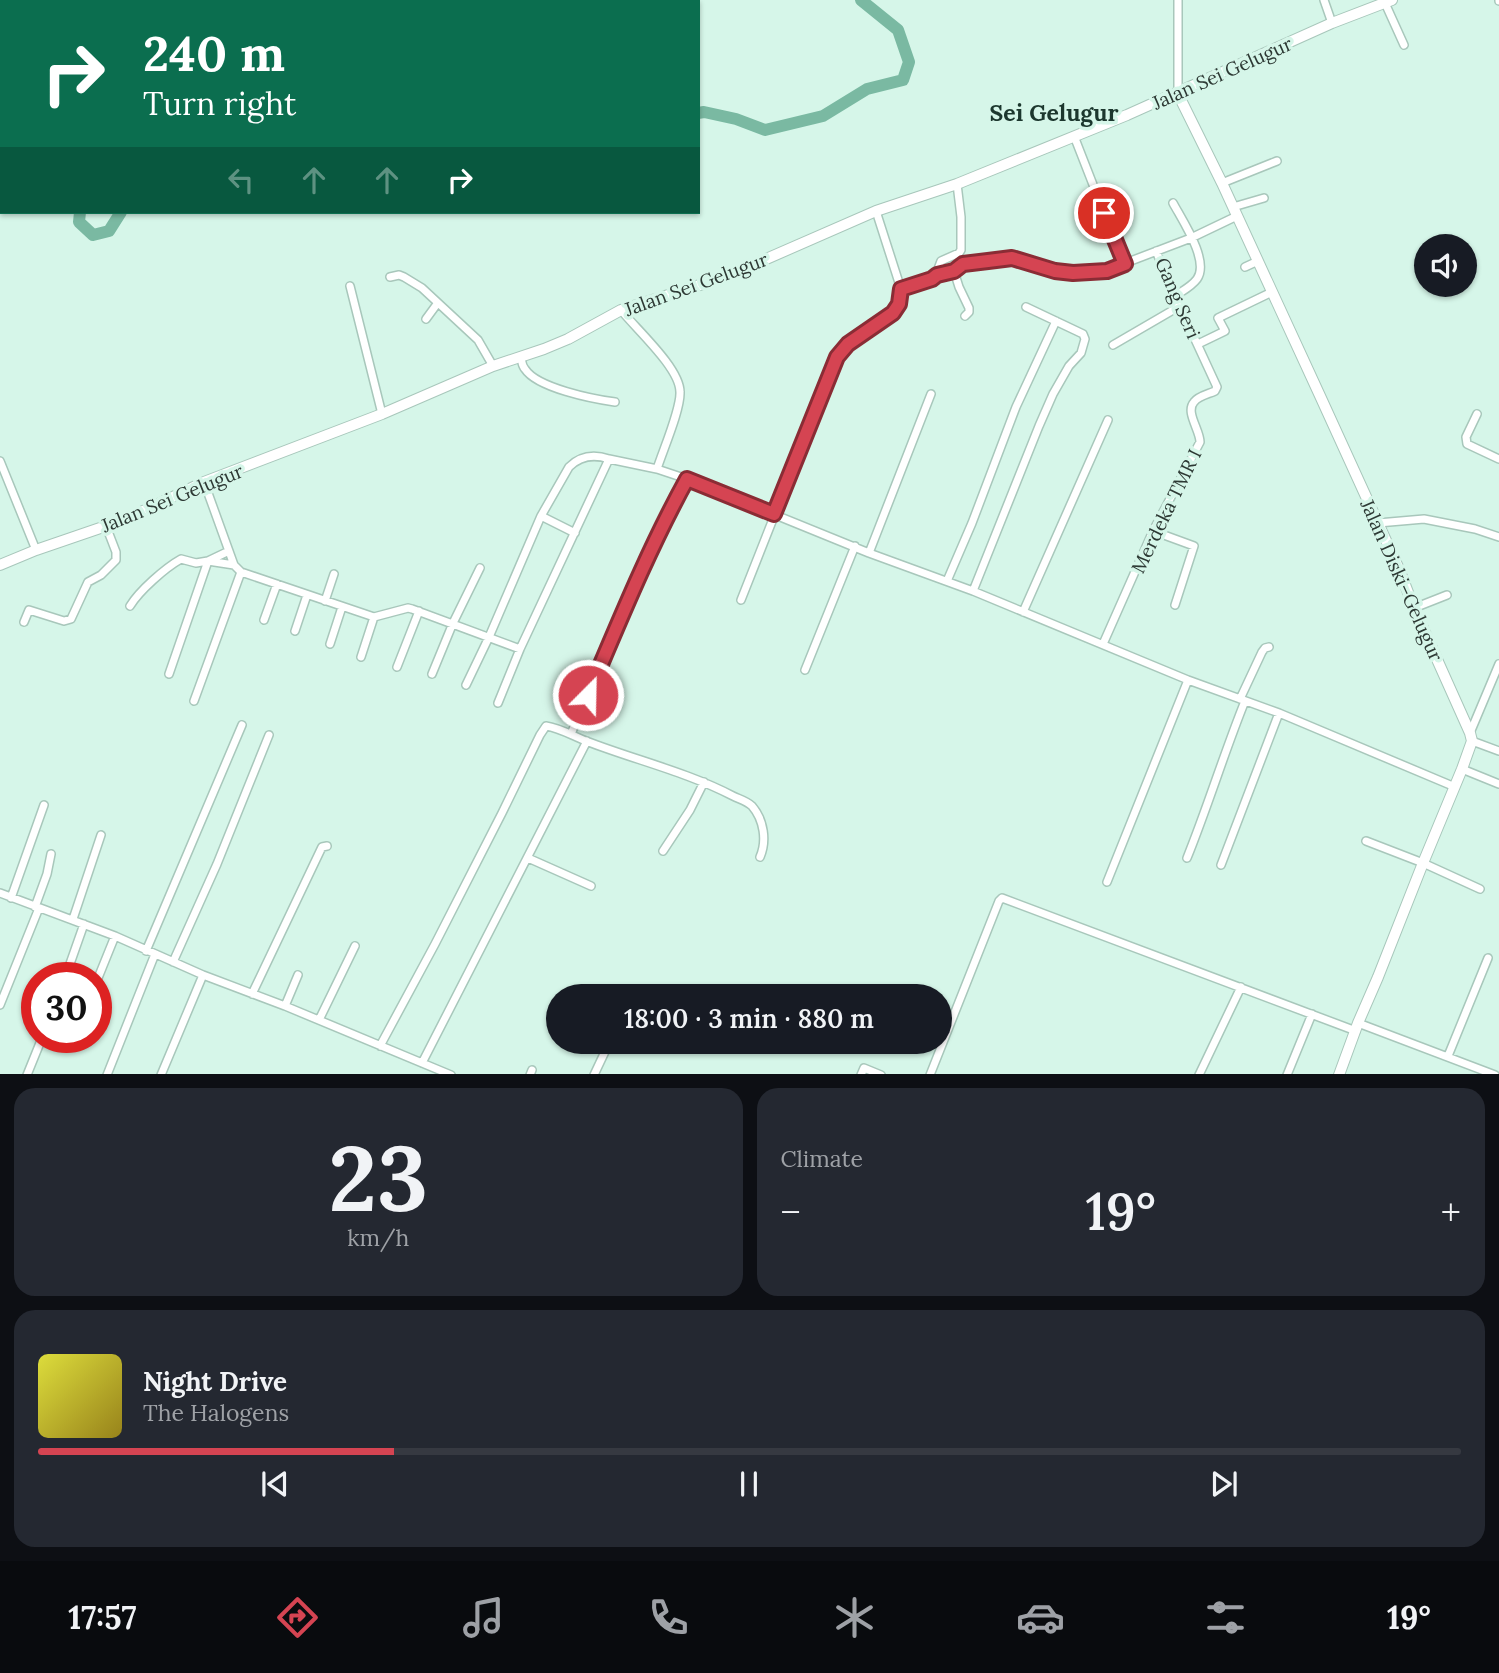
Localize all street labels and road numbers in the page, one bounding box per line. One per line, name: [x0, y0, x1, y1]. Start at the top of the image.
street label: Jalan Sei Gelugur: [1147, 31, 1296, 115]
street label: Jalan Sei Gelugur: [620, 247, 772, 321]
street label: Gang Seri: [1150, 254, 1206, 342]
street label: Merdeka TMR I: [1126, 445, 1206, 577]
street label: Jalan Sei Gelugur: [97, 458, 247, 538]
street label: Jalan Diski–Gelugur: [1355, 494, 1449, 665]

